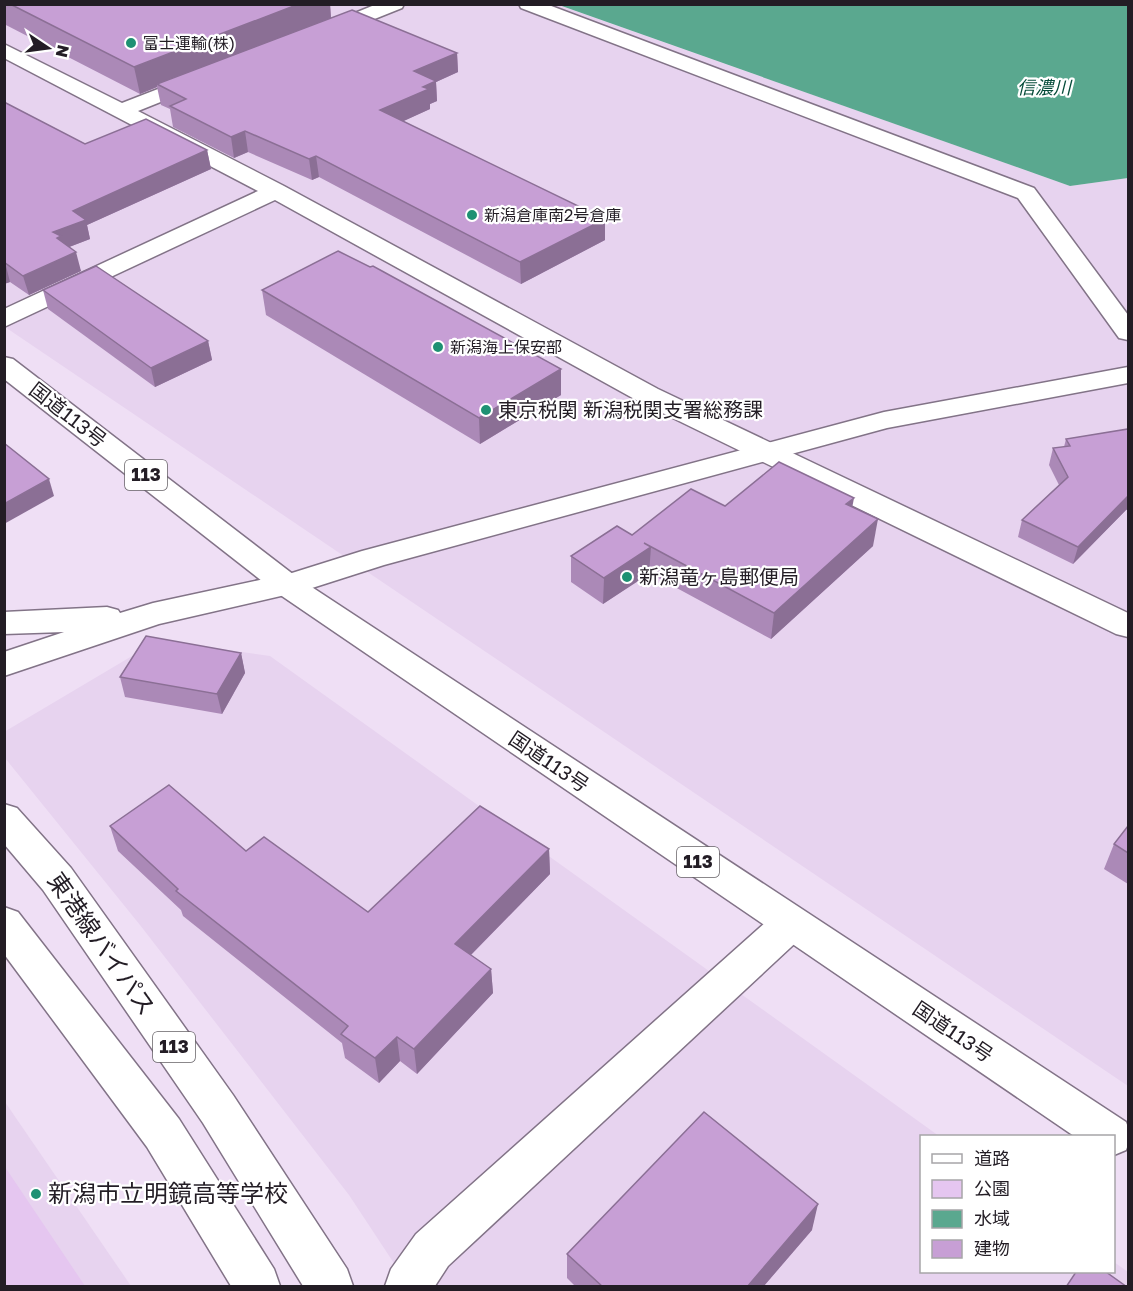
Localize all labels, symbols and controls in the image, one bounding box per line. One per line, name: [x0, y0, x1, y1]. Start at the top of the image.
north arrow: [18, 18, 78, 78]
place label: 富士運輸(株): [143, 33, 235, 53]
marker: 富士運輸(株): [124, 36, 138, 50]
text: N: [52, 43, 74, 60]
water label: 信濃川: [1017, 76, 1073, 98]
place label: 新潟倉庫南2号倉庫: [484, 205, 621, 225]
marker: 新潟倉庫南2号倉庫: [465, 208, 479, 222]
place label: 新潟海上保安部: [450, 337, 562, 357]
marker: 新潟海上保安部: [431, 340, 445, 354]
street label: 国道113号: [25, 377, 112, 452]
place label: 東京税関 新潟税関支署総務課: [498, 397, 763, 421]
marker: 東京税関 新潟税関支署総務課: [479, 403, 493, 417]
road number: 113: [125, 460, 167, 490]
place label: 新潟竜ヶ島郵便局: [639, 564, 799, 588]
marker: 新潟竜ヶ島郵便局: [620, 570, 634, 584]
street label: 国道113号: [505, 726, 594, 797]
road number: 113: [677, 847, 719, 877]
street label: 東港線バイパス: [42, 866, 162, 1020]
street label: 国道113号: [909, 996, 998, 1067]
road number: 113: [153, 1032, 195, 1062]
legend: [920, 1135, 1115, 1273]
text: 道路: [974, 1147, 1010, 1169]
text: 公園: [974, 1177, 1010, 1199]
place label: 新潟市立明鏡高等学校: [48, 1178, 288, 1207]
marker: 新潟市立明鏡高等学校: [29, 1187, 43, 1201]
text: 水域: [974, 1207, 1010, 1229]
text: 建物: [974, 1237, 1010, 1259]

